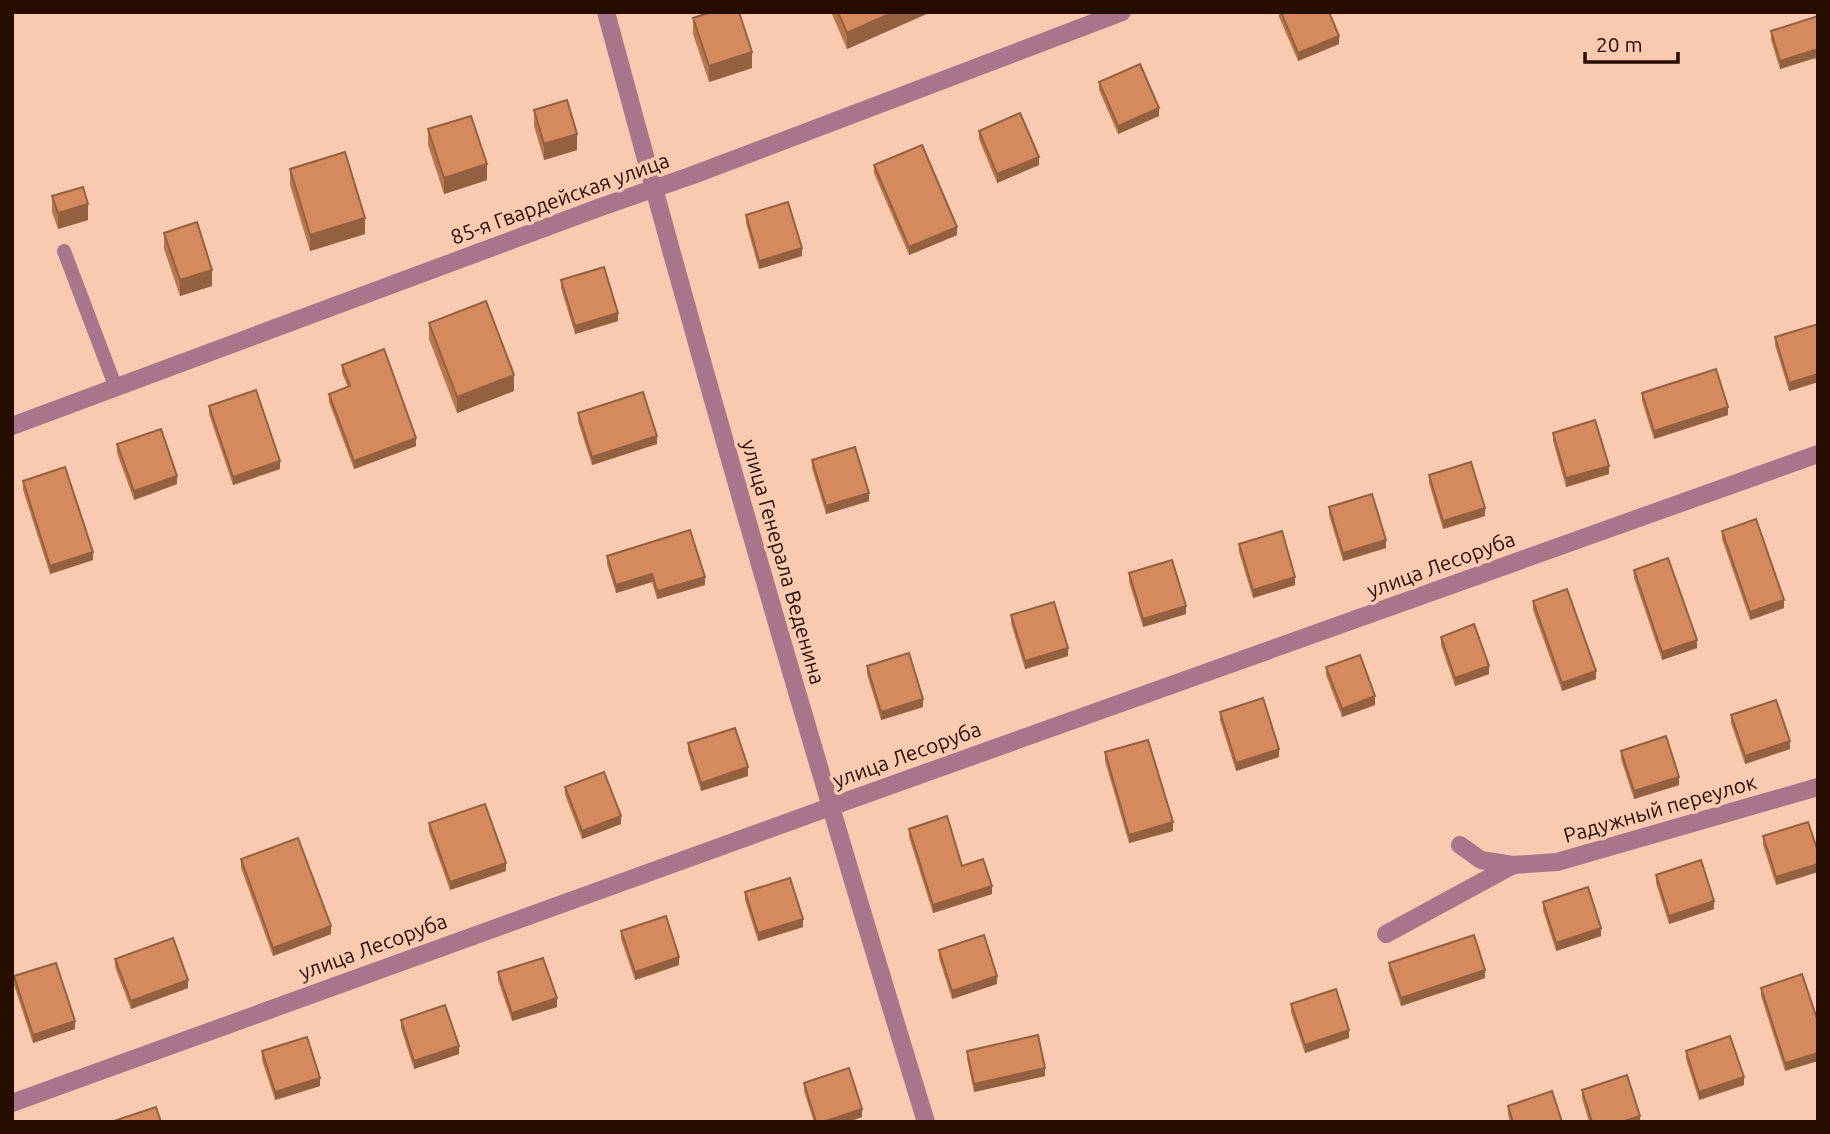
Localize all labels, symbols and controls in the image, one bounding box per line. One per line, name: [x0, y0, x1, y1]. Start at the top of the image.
scale bar: [1585, 21, 1678, 65]
text: 20 m: [1596, 32, 1643, 56]
street label: 85-я Гвардейская улица: [447, 147, 672, 249]
street label: улица Генерала Веденина: [737, 436, 830, 687]
street label: улица Лесоруба: [1363, 526, 1518, 602]
street label: улица Лесоруба: [829, 716, 984, 792]
street label: Радужный переулок: [1561, 769, 1759, 847]
street label: улица Лесоруба: [295, 908, 450, 984]

